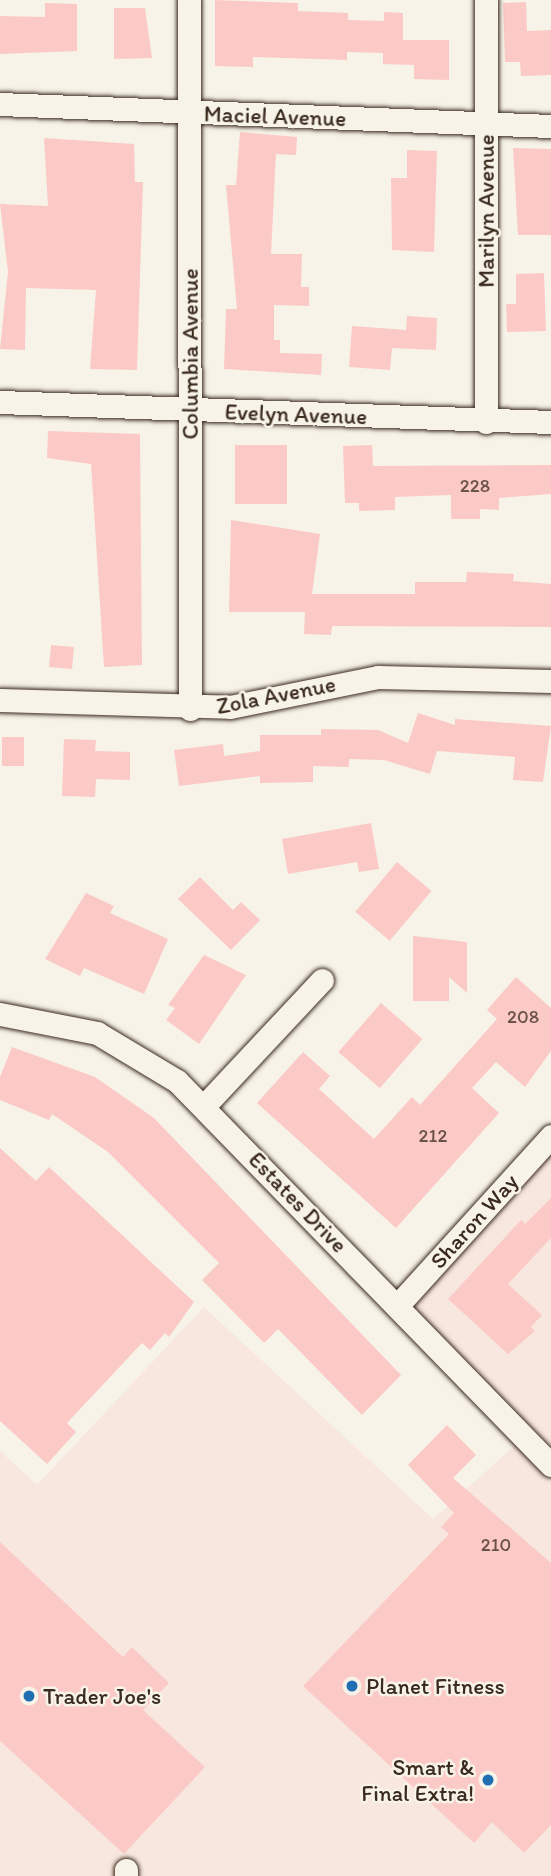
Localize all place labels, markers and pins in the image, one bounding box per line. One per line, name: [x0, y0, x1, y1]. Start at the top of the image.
place label: Planet Fitness: [366, 1672, 505, 1700]
marker: Planet Fitness: [344, 1678, 360, 1694]
place label: Trader Joe's: [43, 1682, 161, 1710]
marker: Trader Joe's: [21, 1688, 37, 1704]
place label: Smart & Final Extra!: [361, 1753, 474, 1807]
marker: Smart & Final Extra!: [480, 1772, 496, 1788]

